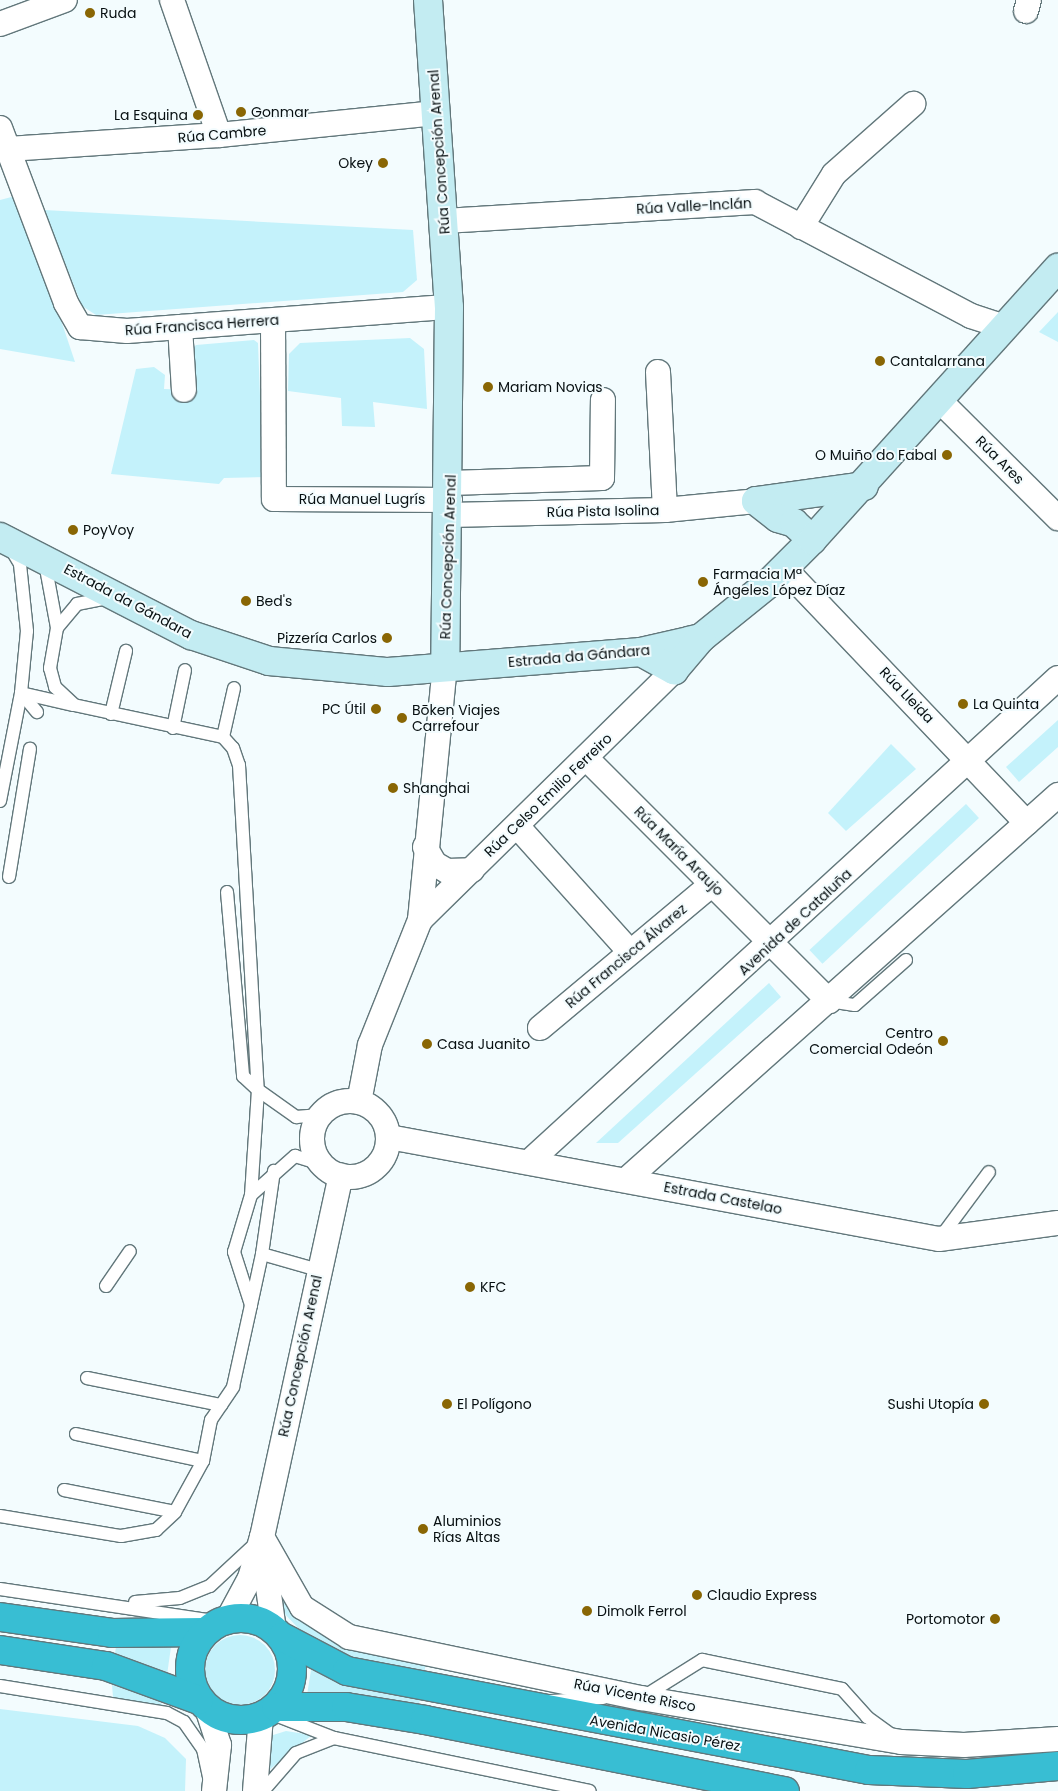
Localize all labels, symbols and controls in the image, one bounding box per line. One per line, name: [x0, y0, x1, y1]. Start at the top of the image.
place label: Ruda: [100, 5, 136, 21]
marker: Ruda: [84, 7, 96, 19]
street label: Rúa Concepción Arenal: [425, 69, 453, 235]
place label: Gonmar: [251, 104, 309, 120]
marker: Gonmar: [235, 106, 247, 118]
place label: La Esquina: [114, 107, 188, 123]
marker: La Esquina: [192, 109, 204, 121]
street label: Rúa Cambre: [177, 122, 267, 146]
place label: Okey: [338, 155, 373, 171]
marker: Okey: [377, 157, 389, 169]
street label: Rúa Valle-Inclán: [636, 195, 752, 217]
street label: Rúa Francisca Herrera: [124, 311, 280, 339]
place label: Cantalarrana: [890, 353, 985, 369]
marker: Cantalarrana: [874, 355, 886, 367]
place label: Mariam Novias: [498, 379, 603, 395]
marker: Mariam Novias: [482, 381, 494, 393]
street label: Rúa Ares: [972, 432, 1028, 488]
place label: O Muiño do Fabal: [815, 447, 937, 463]
marker: O Muiño do Fabal: [941, 449, 953, 461]
street label: Rúa Concepción Arenal: [437, 474, 459, 640]
street label: Rúa Manuel Lugrís: [299, 491, 425, 507]
street label: Rúa Pista Isolina: [546, 502, 660, 520]
place label: PoyVoy: [83, 522, 134, 538]
marker: PoyVoy: [67, 524, 79, 536]
street label: Estrada da Gándara: [61, 560, 195, 642]
place label: Farmacia Mª Ángeles López Díaz: [713, 566, 845, 598]
marker: Farmacia Mª Ángeles López Díaz: [697, 576, 709, 588]
place label: Bed's: [256, 593, 292, 609]
marker: Bed's: [240, 595, 252, 607]
place label: Pizzería Carlos: [277, 630, 377, 646]
marker: Pizzería Carlos: [381, 632, 393, 644]
street label: Estrada da Gándara: [507, 641, 651, 671]
street label: Rúa Lleida: [876, 664, 938, 726]
place label: La Quinta: [973, 696, 1039, 712]
marker: La Quinta: [957, 698, 969, 710]
place label: PC Útil: [322, 701, 366, 717]
place label: Bōken Viajes Carrefour: [412, 702, 500, 734]
marker: PC Útil: [370, 703, 382, 715]
marker: Bōken Viajes Carrefour: [396, 712, 408, 724]
street label: Rúa Celso Emilio Ferreiro: [481, 730, 615, 860]
place label: Shanghai: [403, 780, 470, 796]
marker: Shanghai: [387, 782, 399, 794]
street label: Rúa María Araujo: [631, 803, 727, 899]
street label: Avenida de Cataluña: [735, 865, 855, 979]
street label: Rúa Francisca Álvarez: [562, 900, 690, 1012]
place label: Centro Comercial Odeón: [809, 1025, 933, 1058]
marker: Centro Comercial Odeón: [937, 1035, 949, 1047]
place label: Casa Juanito: [437, 1036, 530, 1052]
marker: Casa Juanito: [421, 1038, 433, 1050]
street label: Estrada Castelao: [662, 1178, 784, 1218]
street label: Rúa Concepción Arenal: [275, 1274, 325, 1438]
place label: KFC: [480, 1279, 506, 1295]
marker: KFC: [464, 1281, 476, 1293]
place label: El Polígono: [457, 1396, 532, 1412]
place label: Sushi Utopía: [887, 1396, 974, 1412]
marker: El Polígono: [441, 1398, 453, 1410]
marker: Sushi Utopía: [978, 1398, 990, 1410]
place label: Aluminios Rías Altas: [433, 1513, 501, 1545]
marker: Aluminios Rías Altas: [417, 1523, 429, 1535]
place label: Claudio Express: [707, 1587, 817, 1603]
marker: Claudio Express: [691, 1589, 703, 1601]
place label: Dimolk Ferrol: [597, 1603, 687, 1619]
marker: Dimolk Ferrol: [581, 1605, 593, 1617]
place label: Portomotor: [906, 1611, 985, 1627]
marker: Portomotor: [989, 1613, 1001, 1625]
street label: Rúa Vicente Risco: [573, 1675, 697, 1715]
street label: Avenida Nicasio Pérez: [588, 1711, 742, 1755]

